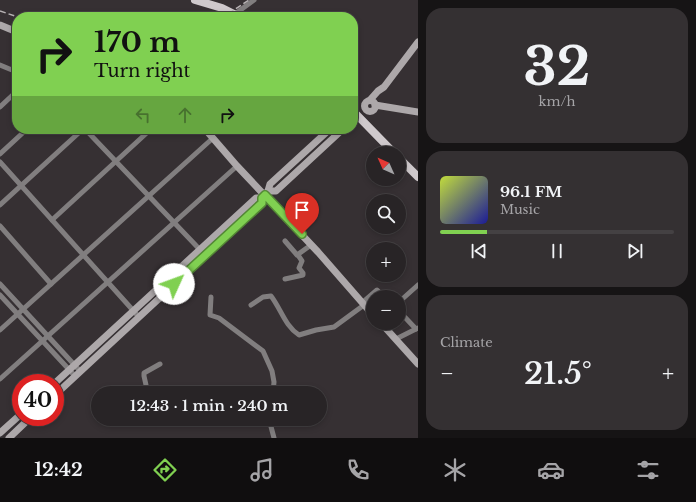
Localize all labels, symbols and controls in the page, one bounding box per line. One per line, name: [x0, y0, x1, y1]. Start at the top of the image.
text: 170 m: [94, 25, 180, 60]
icon: right: [28, 28, 80, 80]
text: 32: [524, 35, 590, 99]
text: Turn right: [94, 60, 190, 82]
text: km/h: [539, 93, 575, 110]
icon: left: [132, 104, 154, 126]
icon: ahead: [174, 104, 196, 126]
icon: right: [216, 104, 238, 126]
north arrow: [366, 146, 406, 186]
map controls: [366, 146, 406, 330]
text: 96.1 FM: [500, 182, 562, 201]
pin: [285, 193, 319, 234]
button: search: [366, 194, 406, 234]
icon: arrive: [291, 199, 313, 221]
text: Music: [500, 201, 540, 218]
icon: previous: [468, 240, 490, 262]
icon: pause: [546, 240, 568, 262]
icon: next: [624, 240, 646, 262]
button: +: [366, 242, 406, 282]
position arrow: [153, 263, 195, 305]
button: −: [366, 290, 406, 330]
text: Climate: [440, 334, 493, 351]
text: 21.5°: [524, 355, 592, 392]
text: −: [440, 360, 454, 387]
text: +: [662, 360, 674, 387]
speed limit sign: 40: [12, 374, 64, 426]
text: 12:43 · 1 min · 240 m: [130, 396, 288, 415]
icon: directions: [151, 456, 179, 484]
icon: music: [248, 456, 276, 484]
icon: phone: [344, 456, 372, 484]
icon: climate: [441, 456, 469, 484]
icon: car: [537, 456, 565, 484]
icon: filters: [634, 456, 662, 484]
text: 12:42: [34, 459, 83, 481]

